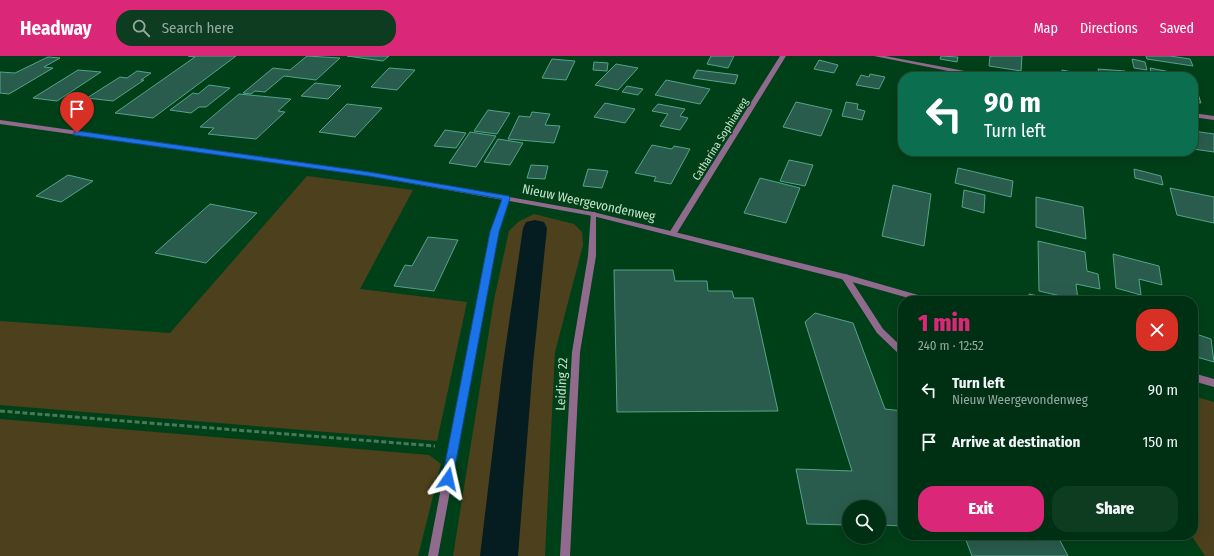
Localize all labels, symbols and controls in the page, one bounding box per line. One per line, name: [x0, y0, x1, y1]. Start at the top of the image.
search box: [116, 10, 396, 46]
text: Headway: [20, 17, 92, 40]
icon: search: [130, 17, 152, 39]
text: Search here: [162, 19, 234, 37]
text: Map: [1034, 20, 1058, 37]
text: Directions: [1080, 20, 1138, 37]
text: Saved: [1160, 20, 1194, 37]
text: 90 m: [984, 86, 1041, 119]
icon: left: [918, 88, 970, 140]
pin: [60, 92, 94, 133]
street label: Catharina Sophiaweg: [690, 95, 752, 183]
icon: arrive: [66, 98, 88, 120]
text: Turn left: [984, 120, 1046, 142]
street label: Nieuw Weergevondenweg: [521, 181, 658, 224]
text: 1 min: [918, 309, 970, 337]
button: close: [1136, 309, 1178, 351]
text: 240 m · 12:52: [918, 338, 984, 353]
street label: Leiding 22: [553, 357, 570, 411]
text: Turn left: [952, 374, 1005, 392]
icon: left: [918, 379, 940, 401]
text: 90 m: [1148, 381, 1178, 399]
text: Nieuw Weergevondenweg: [952, 392, 1088, 407]
icon: arrive: [918, 431, 940, 453]
text: Arrive at destination: [952, 433, 1080, 451]
text: 150 m: [1142, 433, 1178, 451]
position arrow: [427, 458, 469, 500]
button: Exit: [918, 486, 1044, 532]
button: Share: [1052, 486, 1178, 532]
map controls: [842, 500, 886, 544]
button: search: [842, 500, 886, 544]

